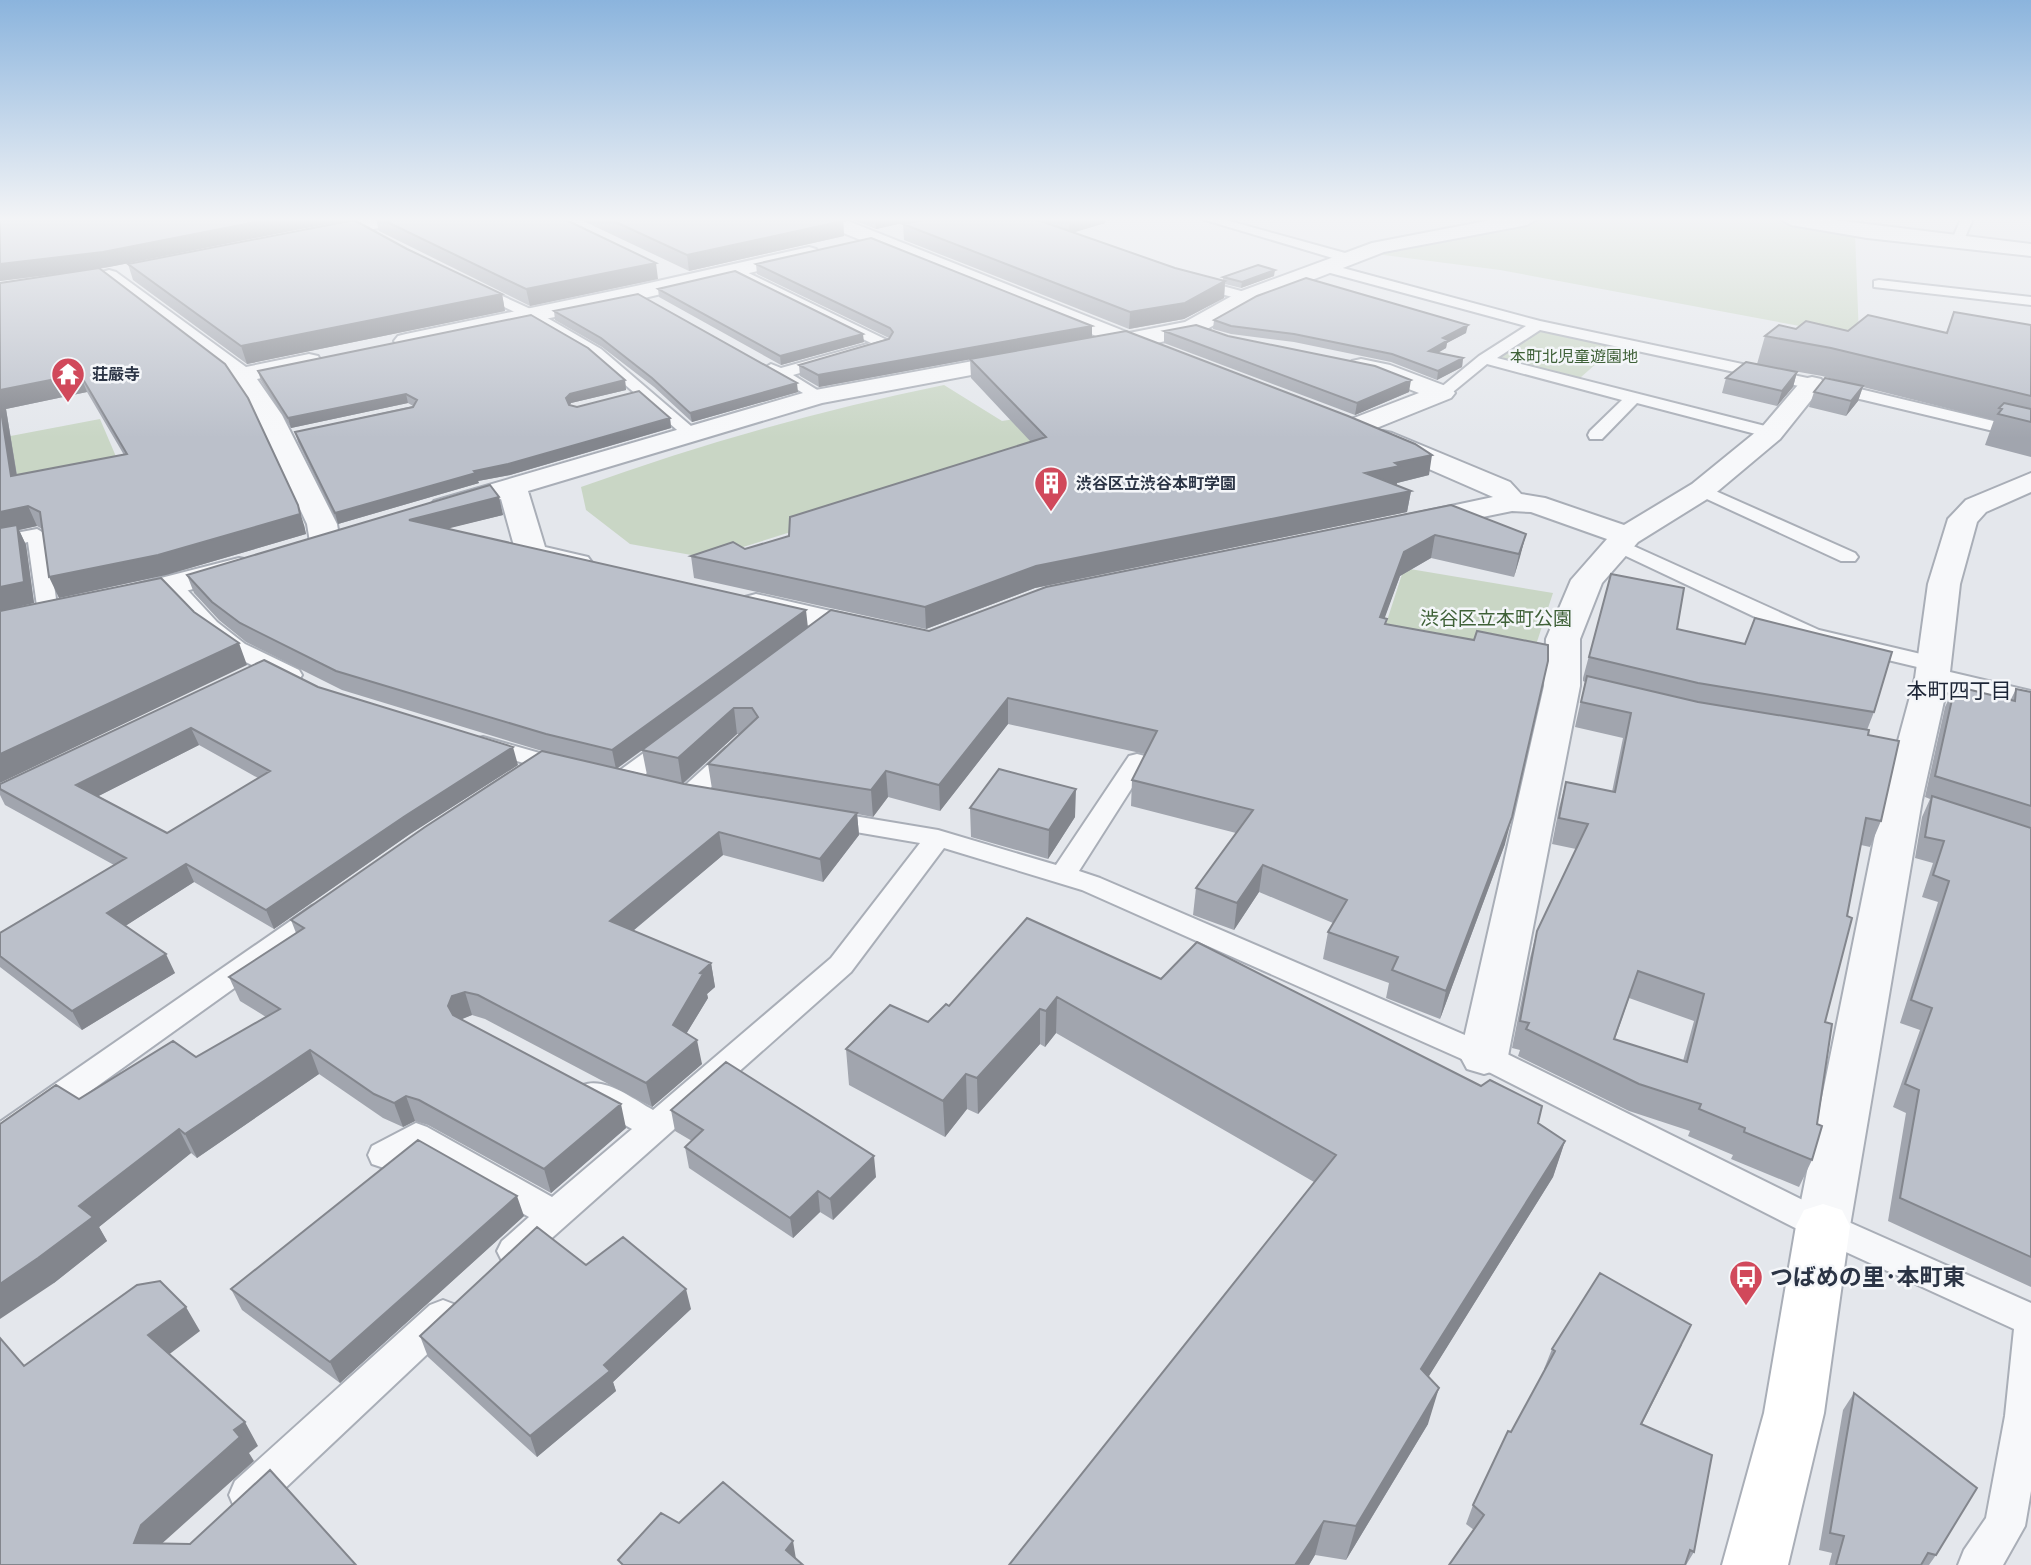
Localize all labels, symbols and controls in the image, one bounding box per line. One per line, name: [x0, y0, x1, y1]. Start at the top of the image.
park label: 本町北児童遊園地: [1510, 347, 1638, 366]
temple icon: 荘嚴寺: [49, 355, 87, 404]
place label: 荘嚴寺: [92, 365, 140, 384]
building icon: 渋谷区立渋谷本町学園: [1032, 464, 1070, 513]
place label: 渋谷区立渋谷本町学園: [1076, 474, 1236, 493]
park label: 渋谷区立本町公園: [1420, 607, 1572, 629]
district label: 本町四丁目: [1907, 678, 2012, 703]
bus stop icon: つばめの里･本町東: [1727, 1258, 1765, 1307]
place label: つばめの里･本町東: [1770, 1263, 1966, 1290]

